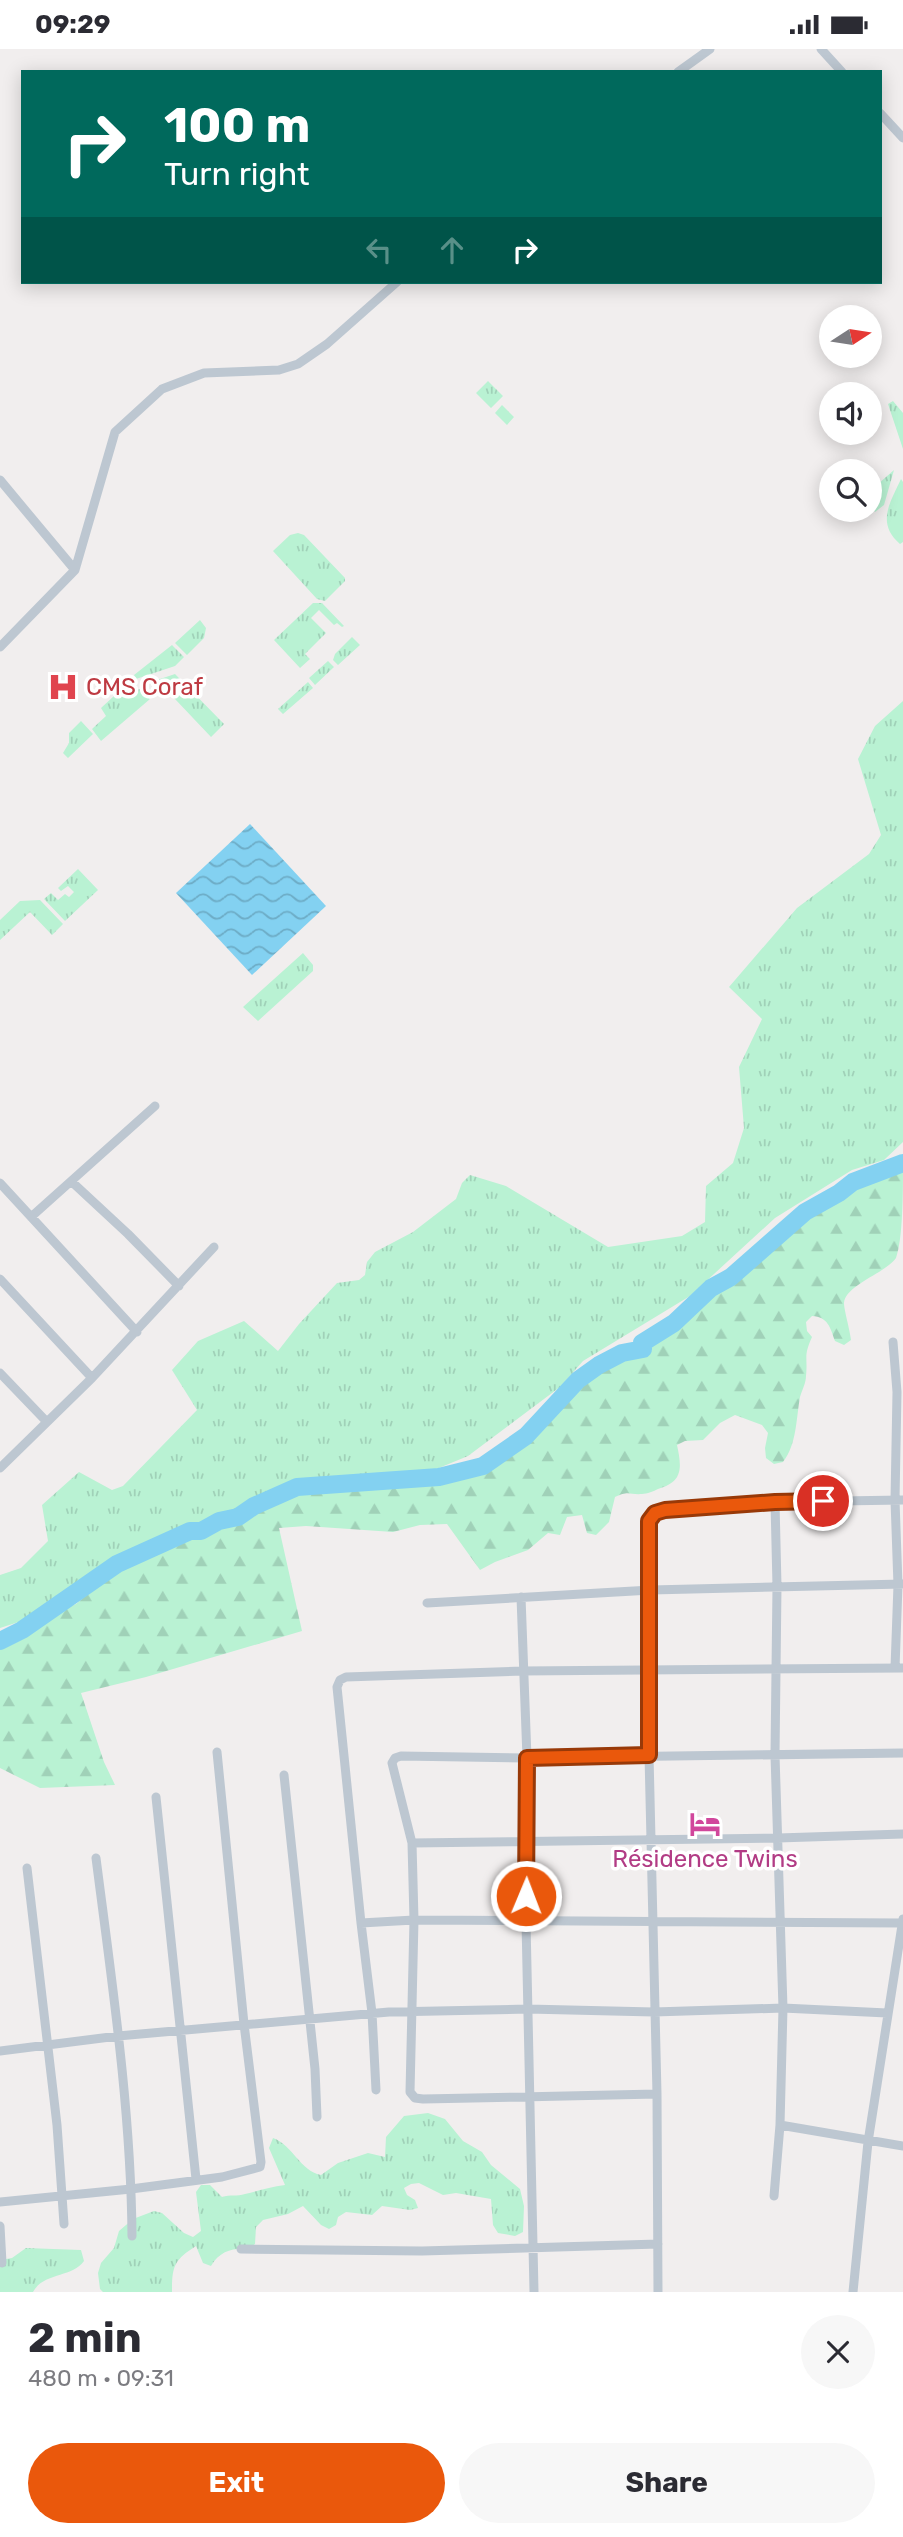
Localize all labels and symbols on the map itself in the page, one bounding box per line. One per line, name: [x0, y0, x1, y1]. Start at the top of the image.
north arrow: [819, 305, 882, 367]
hospital icon: CMS Coraf: [46, 670, 80, 704]
place label: CMS Coraf: [86, 673, 204, 701]
pin: [793, 1471, 853, 1531]
hotel icon: Résidence Twins: [688, 1807, 722, 1841]
place label: Résidence Twins: [612, 1845, 798, 1873]
position arrow: [489, 1859, 563, 1933]

